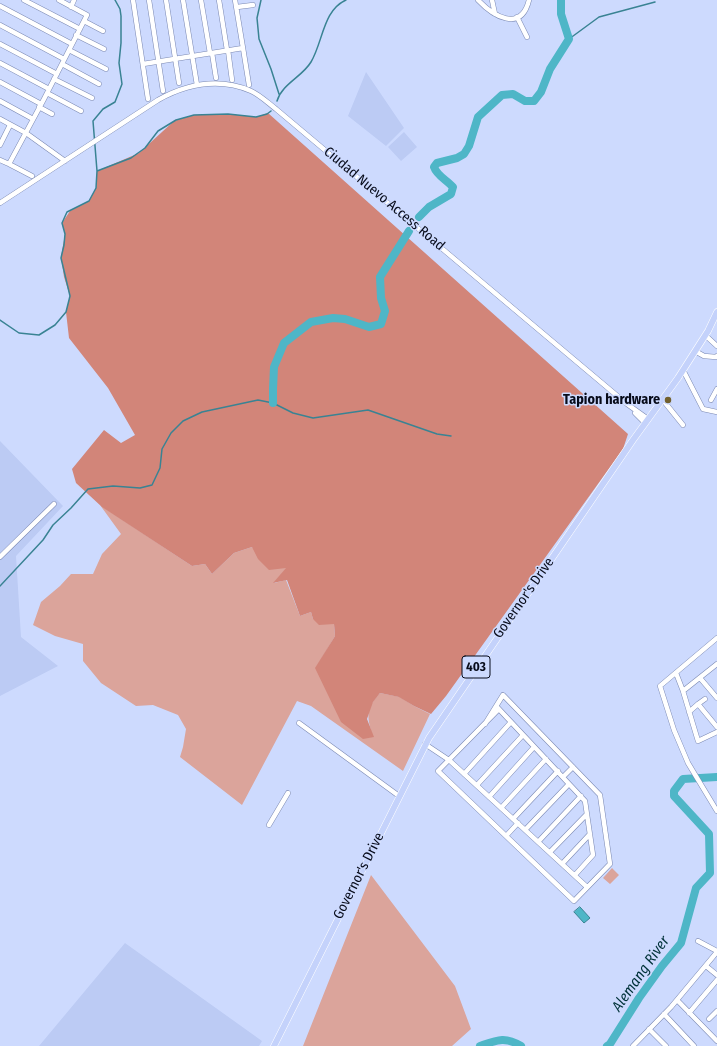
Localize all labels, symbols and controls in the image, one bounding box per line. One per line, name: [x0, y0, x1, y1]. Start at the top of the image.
street label: Ciudad Nuevo Access Road: [320, 144, 448, 254]
place label: Tapion hardware: [563, 392, 660, 408]
marker: Tapion hardware: [663, 395, 673, 405]
street label: Governor's Drive: [490, 554, 558, 642]
road number: 403: [462, 656, 490, 678]
street label: Governor's Drive: [330, 830, 388, 922]
water label: Alemang River: [608, 933, 674, 1015]

